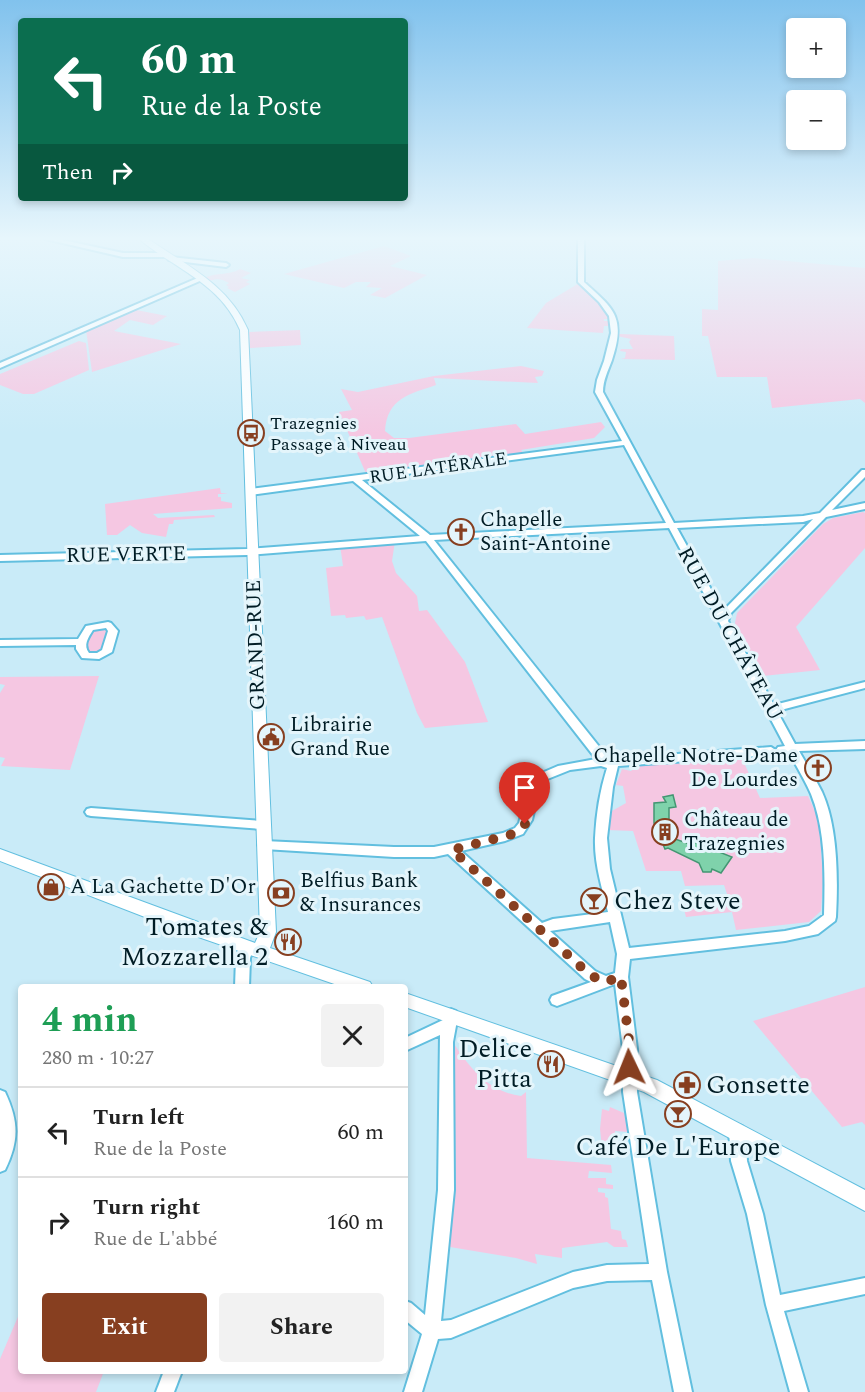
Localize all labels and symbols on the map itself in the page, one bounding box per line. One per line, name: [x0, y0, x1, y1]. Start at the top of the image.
place label: Trazegnies Passage à Niveau: [270, 410, 407, 458]
bus stop icon: Trazegnies Passage à Niveau: [236, 418, 266, 448]
street label: RUE LATÉRALE: [368, 445, 508, 491]
place label: Chapelle Saint-Antoine: [480, 504, 611, 560]
church icon: Chapelle Saint-Antoine: [446, 517, 476, 547]
street label: RUE VERTE: [66, 538, 186, 572]
street label: RUE DU CHÂTEAU: [669, 541, 791, 727]
street label: GRAND-RUE: [238, 579, 274, 711]
place label: Librairie Grand Rue: [290, 709, 390, 765]
public building icon: Librairie Grand Rue: [256, 722, 286, 752]
place label: Chapelle Notre-Dame De Lourdes: [593, 740, 798, 796]
church icon: Chapelle Notre-Dame De Lourdes: [803, 753, 833, 783]
pin: [499, 762, 550, 824]
place label: Château de Trazegnies: [684, 804, 789, 860]
building icon: Château de Trazegnies: [650, 817, 680, 847]
place label: Belfius Bank & Insurances: [300, 865, 421, 921]
place label: A La Gachette D'Or: [70, 871, 256, 903]
shop icon: A La Gachette D'Or: [36, 872, 66, 902]
bank icon: Belfius Bank & Insurances: [266, 878, 296, 908]
place label: Chez Steve: [614, 881, 741, 921]
bar icon: Chez Steve: [579, 886, 609, 916]
place label: Tomates & Mozzarella 2: [121, 907, 269, 977]
restaurant icon: Tomates & Mozzarella 2: [273, 927, 303, 957]
place label: Delice Pitta: [458, 1029, 532, 1099]
position arrow: [597, 1035, 661, 1099]
restaurant icon: Delice Pitta: [536, 1049, 566, 1079]
place label: Gonsette: [706, 1065, 810, 1105]
pharmacy icon: Gonsette: [672, 1070, 702, 1100]
bar icon: Café De L'Europe: [663, 1099, 693, 1129]
place label: Café De L'Europe: [576, 1127, 780, 1167]

